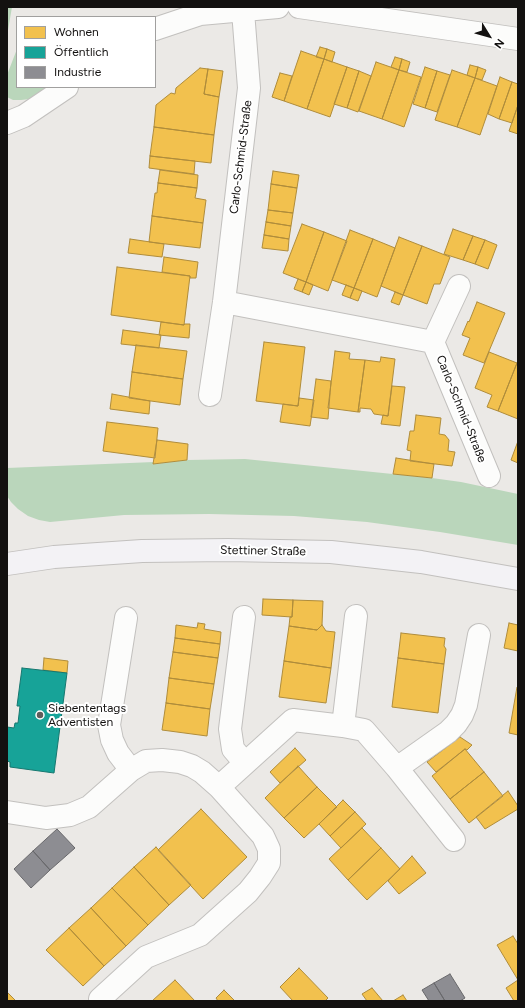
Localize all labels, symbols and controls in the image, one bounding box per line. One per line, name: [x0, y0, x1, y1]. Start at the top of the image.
legend: [16, 16, 156, 88]
north arrow: [469, 16, 509, 56]
text: Wohnen: [54, 25, 99, 39]
text: N: [491, 36, 507, 51]
text: Öffentlich: [54, 45, 109, 59]
text: Industrie: [54, 65, 101, 79]
street label: Carlo-Schmid-Straße: [227, 99, 255, 215]
street label: Carlo-Schmid-Straße: [433, 353, 489, 465]
street label: Stettiner Straße: [220, 543, 306, 559]
place label: Siebententags Adventisten: [48, 701, 126, 729]
marker: Siebententags Adventisten: [35, 710, 45, 720]

